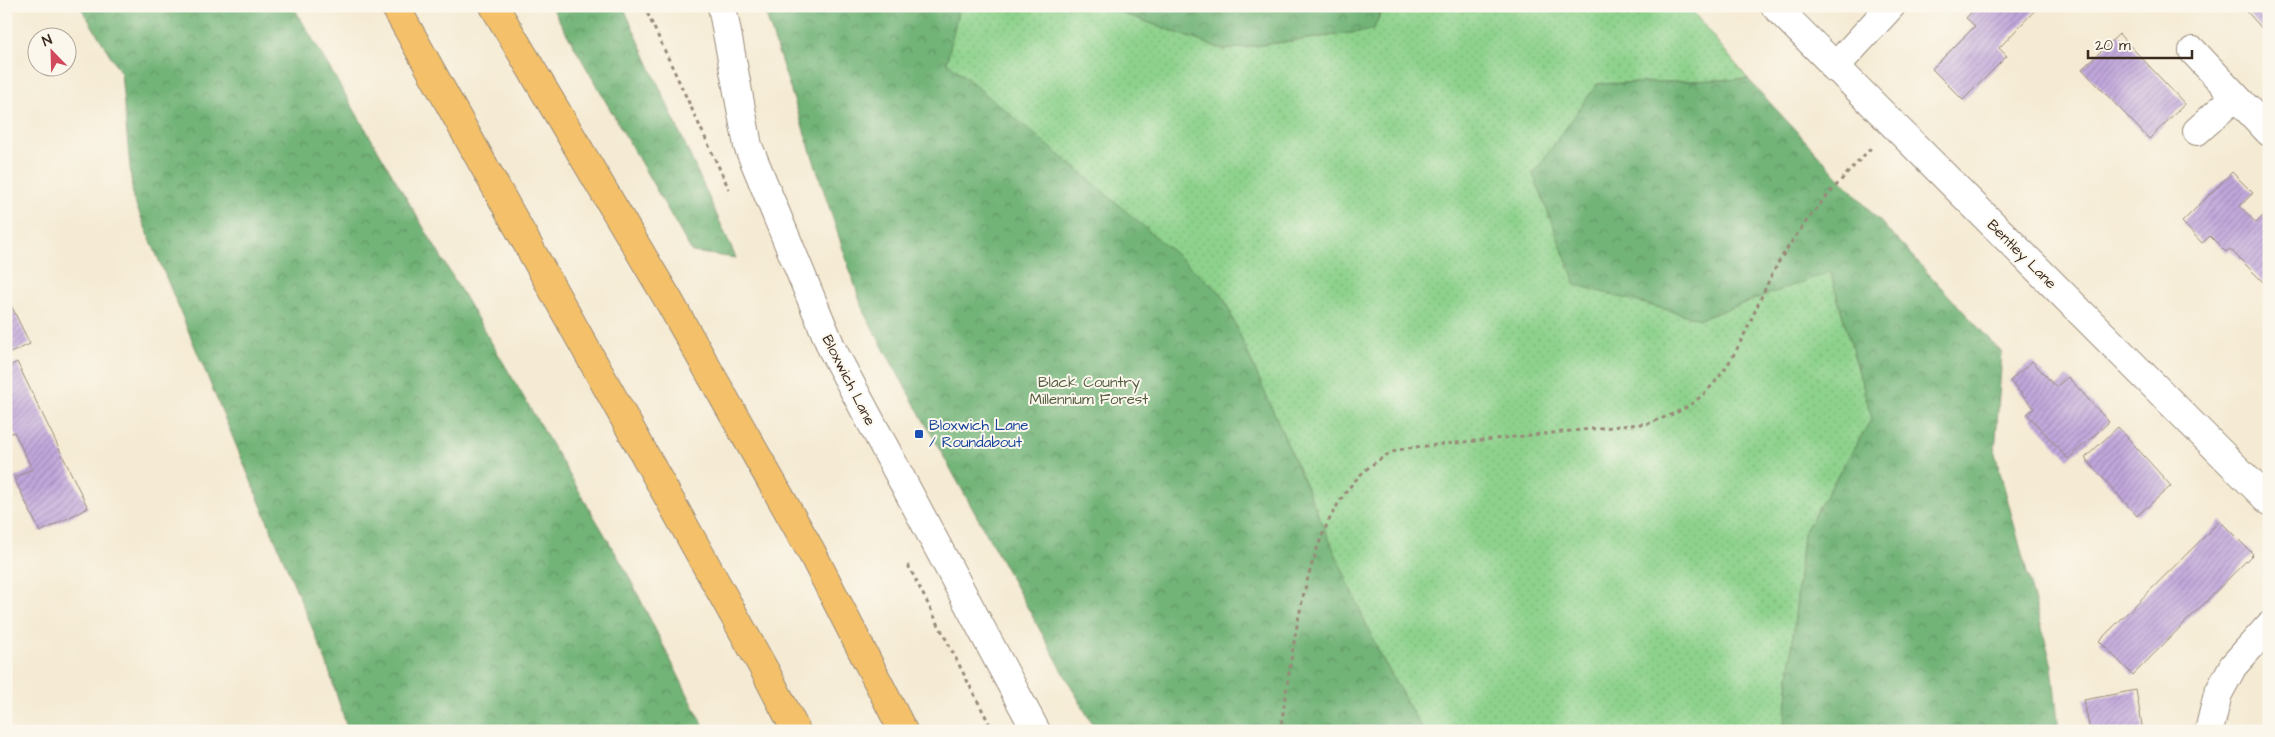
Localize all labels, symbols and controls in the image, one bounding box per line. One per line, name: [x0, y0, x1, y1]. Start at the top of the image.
north arrow: [28, 28, 78, 78]
scale bar: [2088, 28, 2191, 60]
text: N: [39, 30, 55, 52]
text: 20 m: [2095, 35, 2131, 56]
street label: Bentley Lane: [1981, 215, 2061, 295]
street label: Bloxwich Lane: [817, 331, 880, 429]
park label: Black Country Millennium Forest: [1030, 372, 1148, 410]
place label: Bloxwich Lane / Roundabout: [929, 415, 1028, 453]
marker: Bloxwich Lane / Roundabout: [913, 428, 925, 440]

